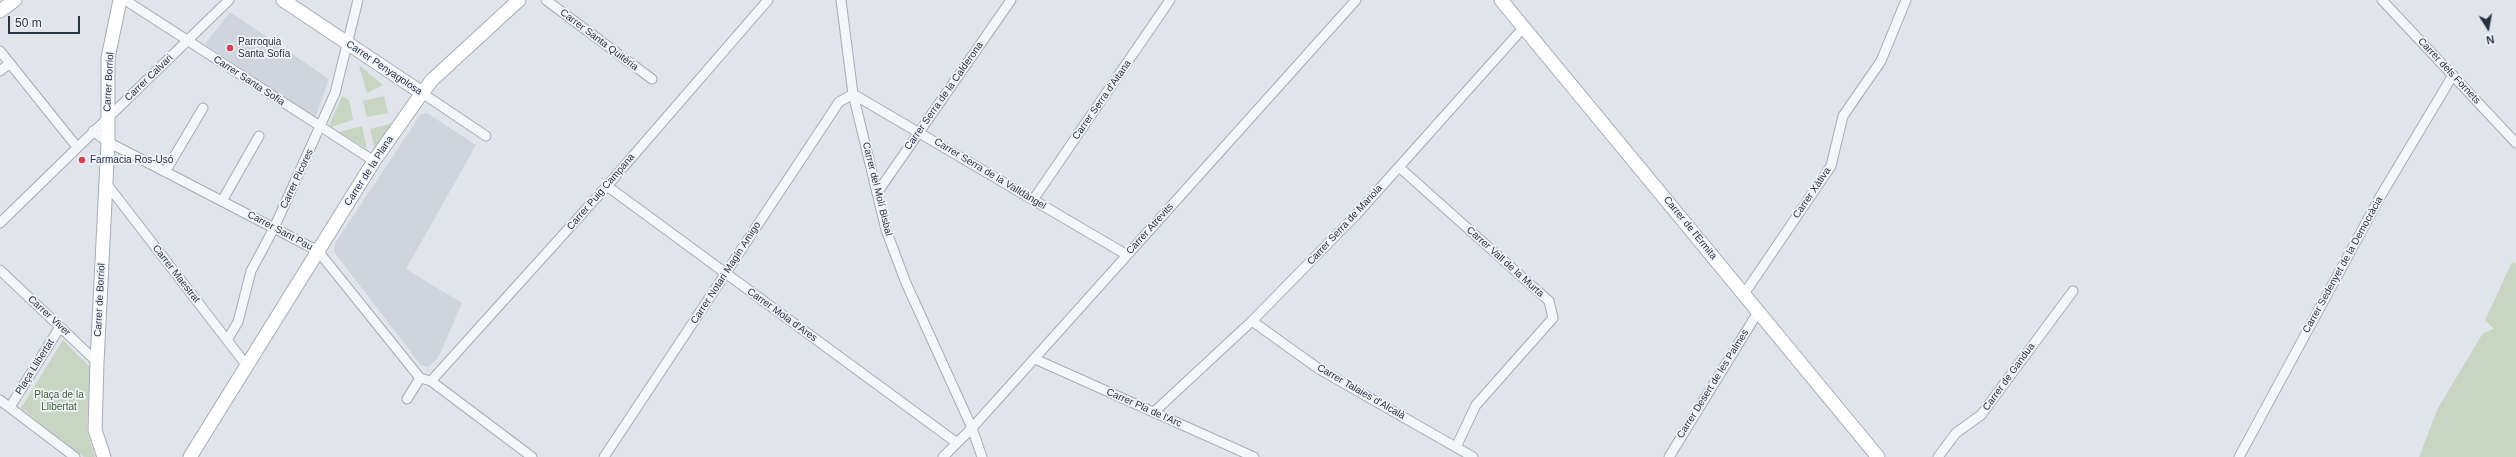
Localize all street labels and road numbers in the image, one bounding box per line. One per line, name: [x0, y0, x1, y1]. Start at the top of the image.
street label: Carrer Santa Quitèria: [557, 7, 641, 73]
street label: Carrer dels Fornets: [2415, 35, 2483, 107]
street label: Carrer Penyagolosa: [344, 38, 424, 98]
street label: Carrer Serra de la Calderona: [902, 40, 986, 152]
street label: Carrer Borriol: [101, 52, 117, 112]
street label: Carrer Calvari: [122, 52, 176, 104]
street label: Carrer Santa Sofia: [211, 53, 287, 109]
street label: Carrer Serra d'Aitana: [1070, 58, 1134, 142]
street label: Carrer de la Plana: [342, 134, 396, 208]
street label: Carrer Serra de la Valldàngel: [932, 136, 1048, 212]
street label: Carrer del Molí Bisbal: [860, 141, 894, 237]
street label: Carrer Picores: [278, 147, 316, 211]
street label: Carrer Puig Campana: [565, 151, 637, 233]
street label: Carrer Xàtiva: [1791, 165, 1833, 221]
street label: Carrer Serra de Mariola: [1305, 182, 1385, 268]
street label: Carrer de l'Ermita: [1661, 194, 1719, 262]
street label: Carrer Sedenyet de la Democràcia: [2300, 195, 2386, 335]
street label: Carrer Atrevits: [1124, 201, 1176, 257]
street label: Carrer Sant Pau: [245, 209, 315, 253]
street label: Carrer Notari Magín Amigo: [688, 220, 764, 326]
street label: Carrer Vall de la Murta: [1464, 224, 1546, 300]
street label: Carrer Maestrat: [150, 243, 202, 305]
street label: Carrer de Borriol: [92, 263, 108, 337]
street label: Carrer Mola d'Ares: [745, 286, 819, 344]
street label: Carrer Viver: [25, 293, 73, 339]
street label: Carrer Desert de les Palmes: [1674, 327, 1752, 441]
street label: Plaça Llibertat: [13, 337, 57, 397]
street label: Carrer de Gandua: [1980, 341, 2038, 413]
street label: Carrer Talaies d'Alcalà: [1315, 362, 1407, 422]
street label: Carrer Pla de l'Arc: [1104, 386, 1184, 430]

